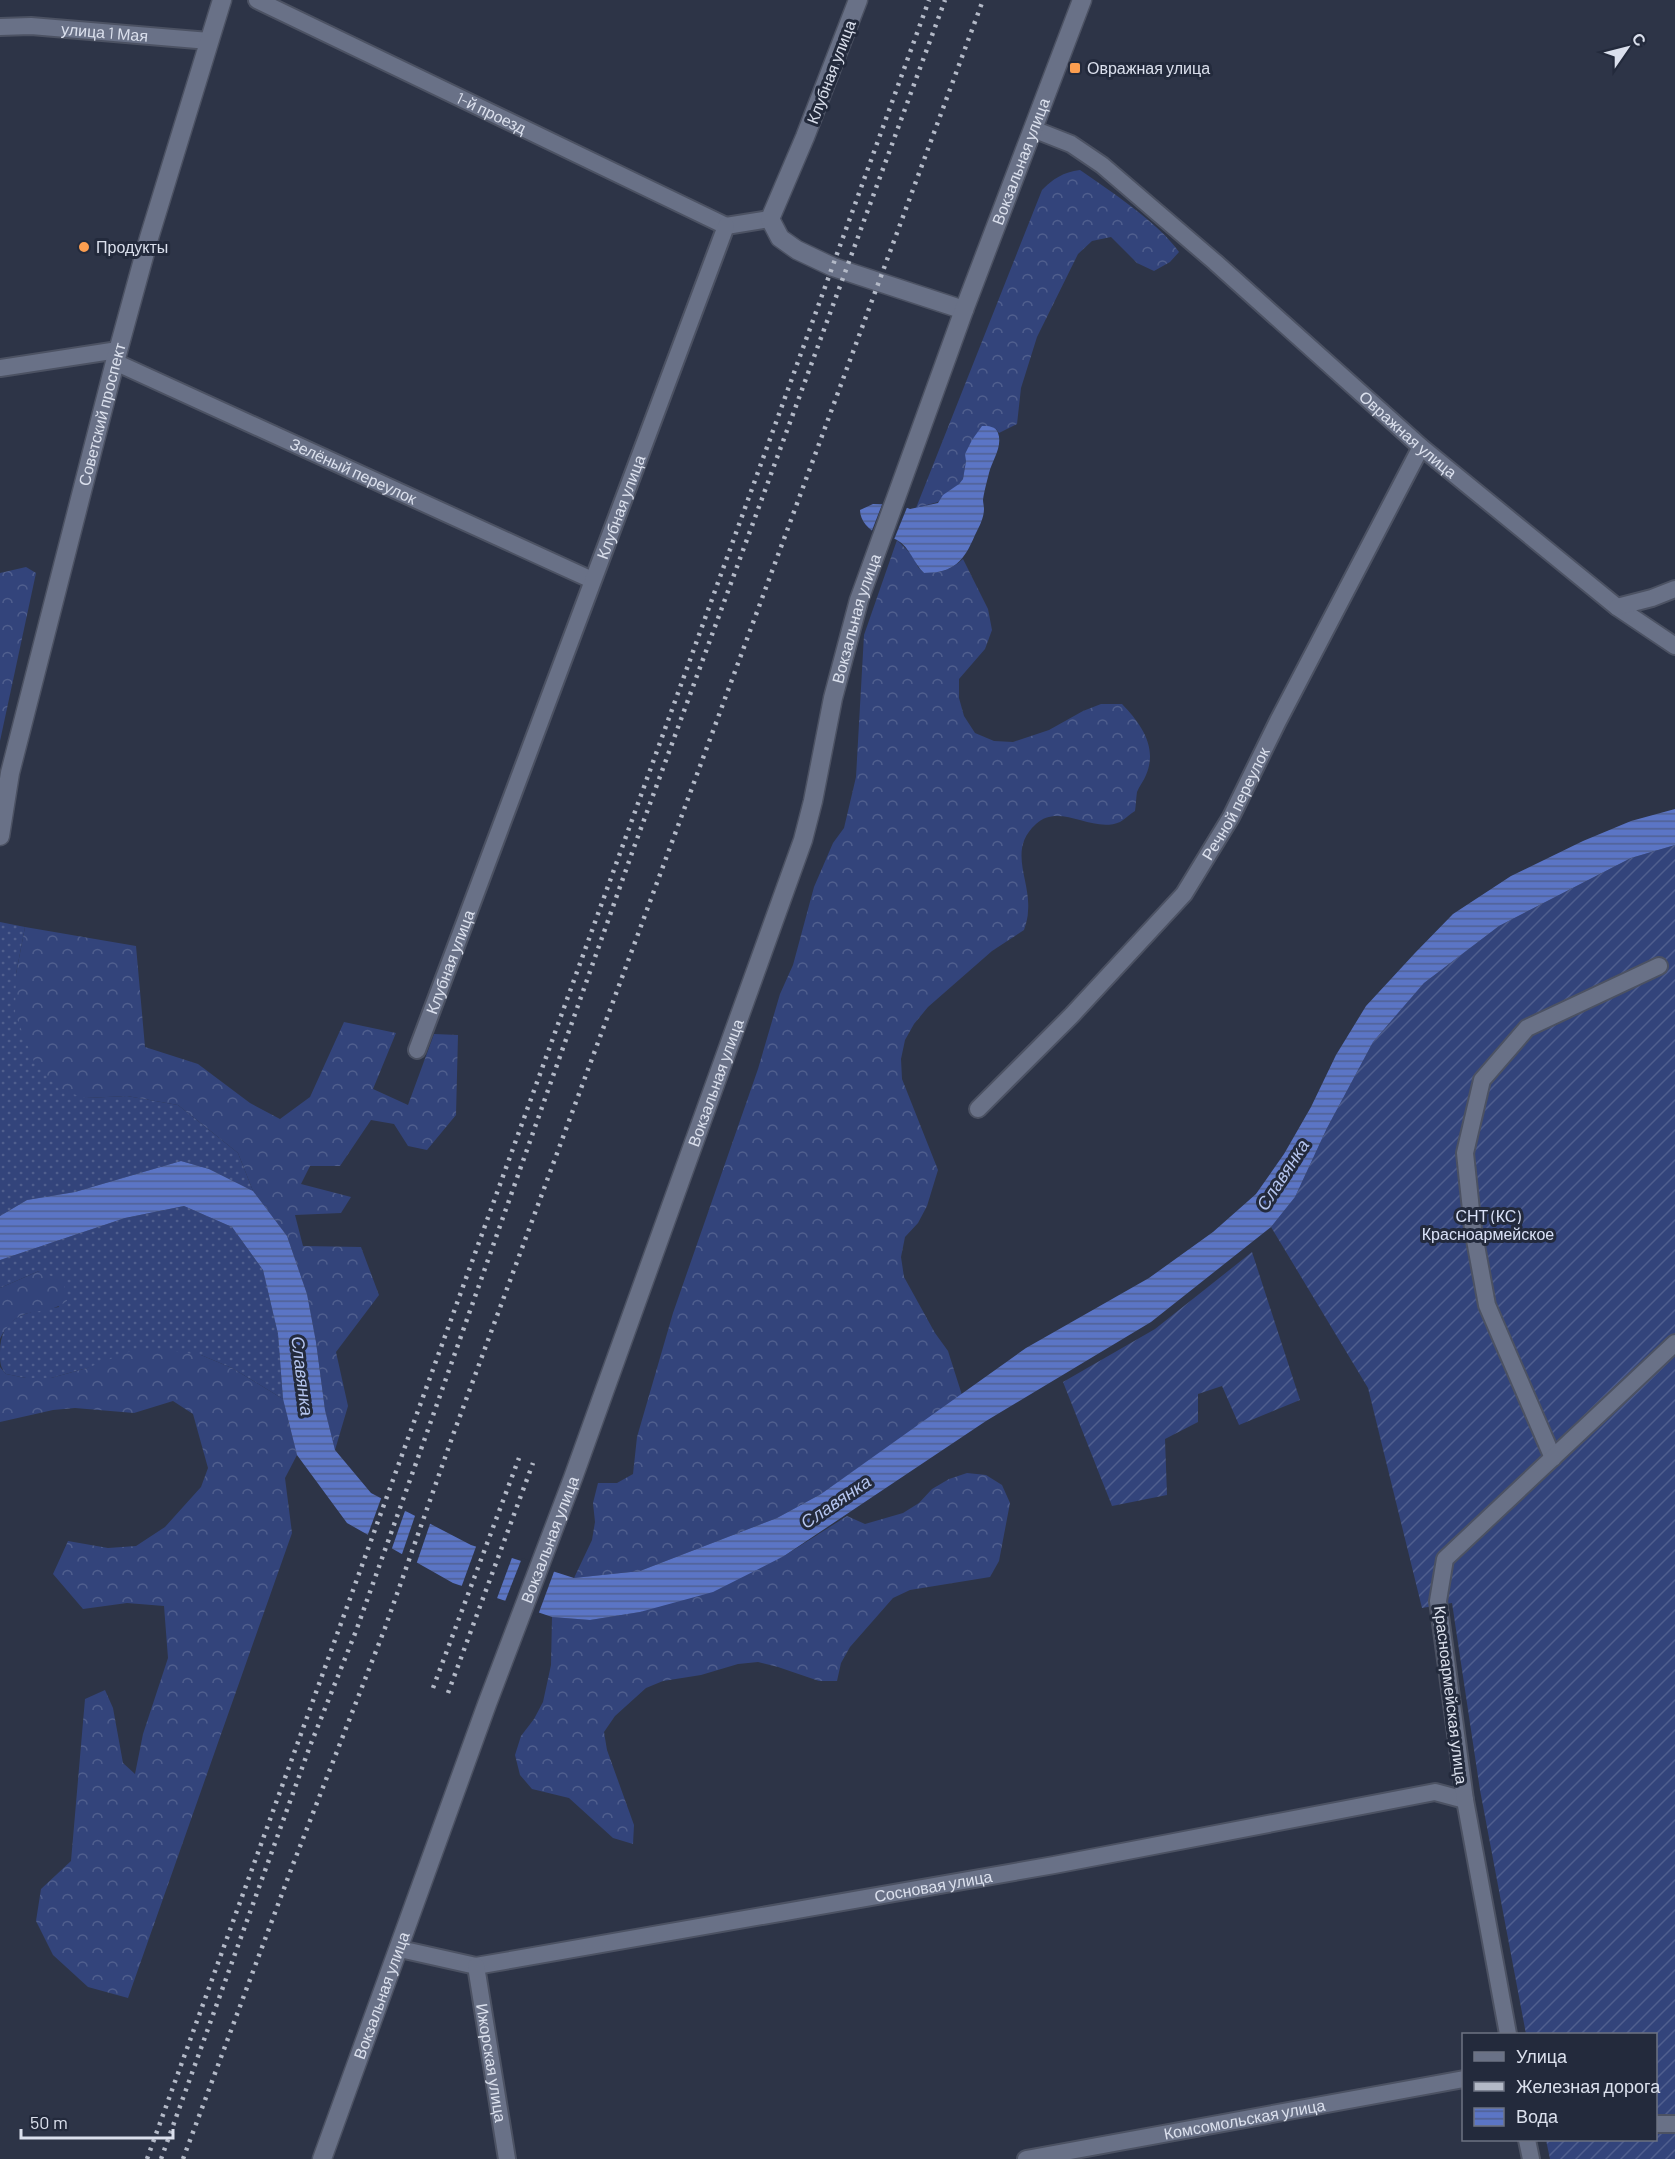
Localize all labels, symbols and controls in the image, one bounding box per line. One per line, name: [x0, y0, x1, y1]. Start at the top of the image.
street label: Клубная улица: [802, 17, 859, 126]
north arrow: [1597, 18, 1657, 78]
street label: улица 1 Мая: [61, 19, 149, 45]
text: С: [1629, 29, 1651, 50]
place label: Овражная улица: [1087, 58, 1210, 77]
marker: Овражная улица: [1068, 61, 1082, 75]
street label: 1-й проезд: [453, 87, 530, 138]
street label: Вокзальная улица: [987, 95, 1053, 227]
place label: Продукты: [96, 237, 168, 256]
marker: Продукты: [77, 240, 91, 254]
street label: Советский проспект: [74, 340, 129, 488]
street label: Овражная улица: [1356, 386, 1461, 482]
street label: Зелёный переулок: [287, 433, 421, 508]
street label: Клубная улица: [592, 452, 648, 561]
street label: Вокзальная улица: [827, 551, 884, 685]
street label: Речной переулок: [1197, 743, 1273, 863]
street label: Клубная улица: [421, 907, 478, 1016]
street label: Вокзальная улица: [683, 1016, 747, 1149]
water label: Славянка: [1251, 1135, 1313, 1214]
park label: СНТ (КС) Красноармейское: [1422, 1206, 1554, 1243]
water label: Славянка: [287, 1335, 319, 1417]
water label: Славянка: [796, 1470, 875, 1533]
street label: Вокзальная улица: [516, 1473, 582, 1605]
street label: Красноармейская улица: [1431, 1605, 1472, 1785]
street label: Сосновая улица: [873, 1866, 994, 1905]
street label: Вокзальная улица: [349, 1929, 413, 2062]
street label: Ижорская улица: [473, 2002, 511, 2124]
legend: [1462, 2033, 1657, 2141]
text: Улица: [1516, 2045, 1568, 2067]
text: Железная дорога: [1516, 2075, 1661, 2097]
street label: Комсомольская улица: [1162, 2095, 1327, 2143]
scale bar: [21, 2102, 172, 2140]
text: Вода: [1516, 2105, 1559, 2127]
text: 50 m: [30, 2111, 68, 2133]

